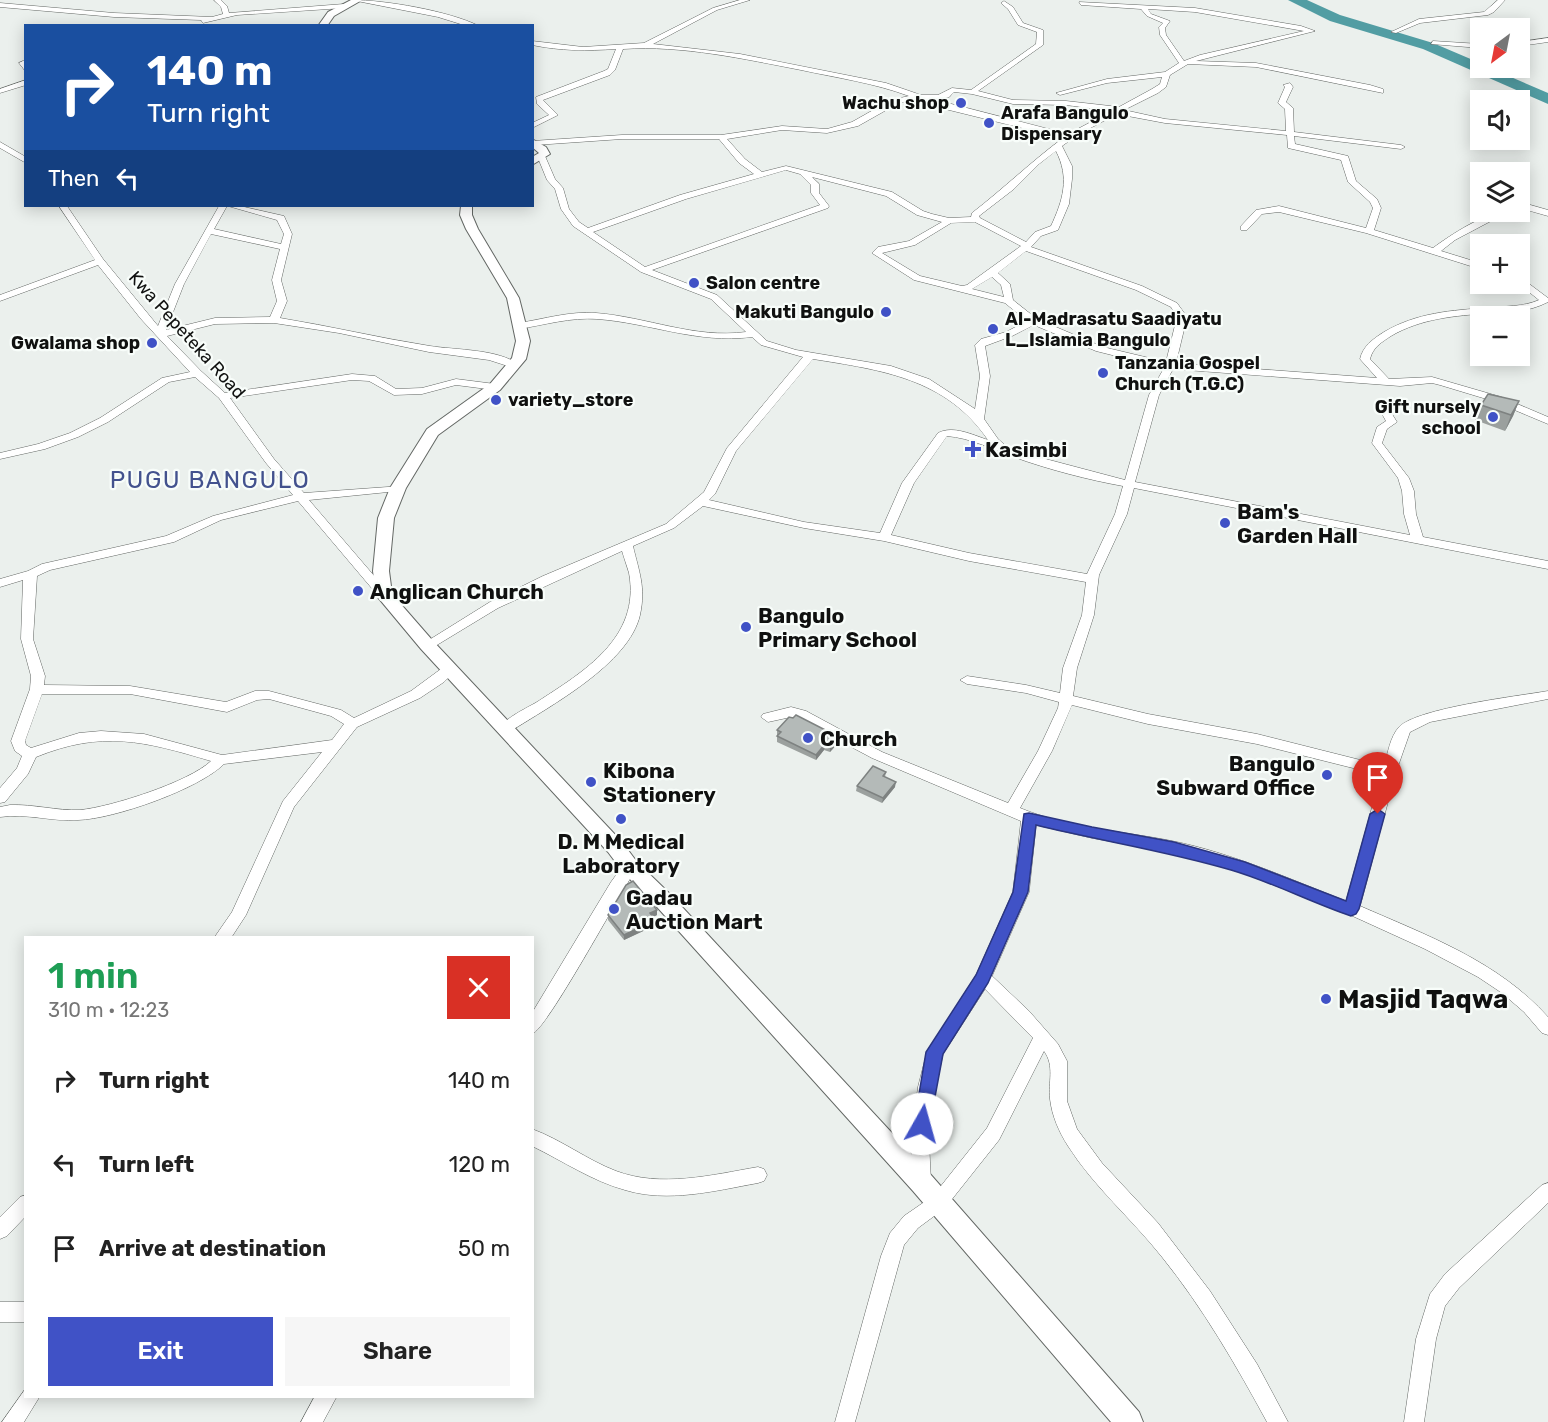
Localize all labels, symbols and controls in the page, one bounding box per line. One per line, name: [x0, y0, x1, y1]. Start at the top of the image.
north arrow: [1470, 18, 1530, 78]
map controls: [1470, 18, 1530, 366]
text: 140 m: [147, 46, 273, 96]
icon: right: [48, 48, 126, 126]
button: sound: [1470, 90, 1530, 150]
place label: Wachu shop: [842, 92, 949, 114]
marker: Wachu shop: [954, 96, 968, 110]
text: Turn right: [147, 97, 270, 129]
place label: Arafa Bangulo Dispensary: [1001, 102, 1129, 145]
marker: Arafa Bangulo Dispensary: [982, 116, 996, 130]
icon: left: [111, 162, 144, 195]
button: layers: [1470, 162, 1530, 222]
text: Then: [48, 165, 99, 192]
button: +: [1470, 234, 1530, 294]
street label: Kwa Pepeteka Road: [124, 267, 250, 403]
place label: Salon centre: [706, 272, 820, 294]
marker: Salon centre: [687, 276, 701, 290]
place label: Makuti Bangulo: [735, 301, 874, 323]
marker: Makuti Bangulo: [879, 305, 893, 319]
button: −: [1470, 306, 1530, 366]
place label: Al-Madrasatu Saadiyatu L_Islamia Bangulo: [1005, 308, 1222, 351]
marker: Al-Madrasatu Saadiyatu L_Islamia Bangulo: [986, 322, 1000, 336]
place label: Gwalama shop: [11, 332, 140, 354]
marker: Gwalama shop: [145, 336, 159, 350]
place label: Tanzania Gospel Church (T.G.C): [1115, 352, 1260, 395]
marker: Tanzania Gospel Church (T.G.C): [1096, 366, 1110, 380]
place label: variety_store: [508, 389, 634, 411]
marker: variety_store: [489, 393, 503, 407]
place label: Gift nursely school: [1375, 396, 1481, 439]
marker: Gift nursely school: [1486, 410, 1500, 424]
place label: Kasimbi: [985, 437, 1067, 462]
marker: Kasimbi: [966, 442, 980, 456]
district label: PUGU BANGULO: [110, 466, 310, 494]
place label: Bam's Garden Hall: [1237, 499, 1358, 548]
marker: Bam's Garden Hall: [1218, 516, 1232, 530]
place label: Anglican Church: [370, 579, 544, 604]
marker: Anglican Church: [351, 584, 365, 598]
place label: Bangulo Primary School: [758, 603, 917, 652]
marker: Bangulo Primary School: [739, 620, 753, 634]
place label: Church: [820, 726, 897, 751]
marker: Church: [801, 731, 815, 745]
place label: Bangulo Subward Office: [1156, 751, 1315, 800]
pin: [1352, 752, 1403, 814]
place label: Kibona Stationery: [603, 758, 716, 807]
icon: arrive: [1361, 761, 1394, 794]
marker: Bangulo Subward Office: [1320, 768, 1334, 782]
marker: Kibona Stationery: [584, 775, 598, 789]
marker: D. M Medical Laboratory: [614, 812, 628, 826]
place label: D. M Medical Laboratory: [557, 829, 685, 878]
place label: Gadau Auction Mart: [626, 885, 763, 934]
marker: Gadau Auction Mart: [607, 902, 621, 916]
text: 1 min: [48, 954, 139, 997]
button: close: [447, 956, 510, 1019]
place label: Masjid Taqwa: [1338, 984, 1508, 1015]
marker: Masjid Taqwa: [1319, 992, 1333, 1006]
text: 310 m · 12:23: [48, 998, 169, 1022]
icon: right: [48, 1064, 81, 1097]
text: Turn right: [99, 1067, 209, 1094]
text: 140 m: [448, 1067, 510, 1094]
position arrow: [890, 1092, 954, 1156]
icon: left: [48, 1148, 81, 1181]
text: Turn left: [99, 1151, 194, 1178]
text: 120 m: [449, 1151, 510, 1178]
icon: arrive: [48, 1232, 81, 1265]
text: Arrive at destination: [99, 1235, 326, 1262]
text: 50 m: [458, 1235, 510, 1262]
button: Exit: [48, 1317, 273, 1386]
button: Share: [285, 1317, 510, 1386]

